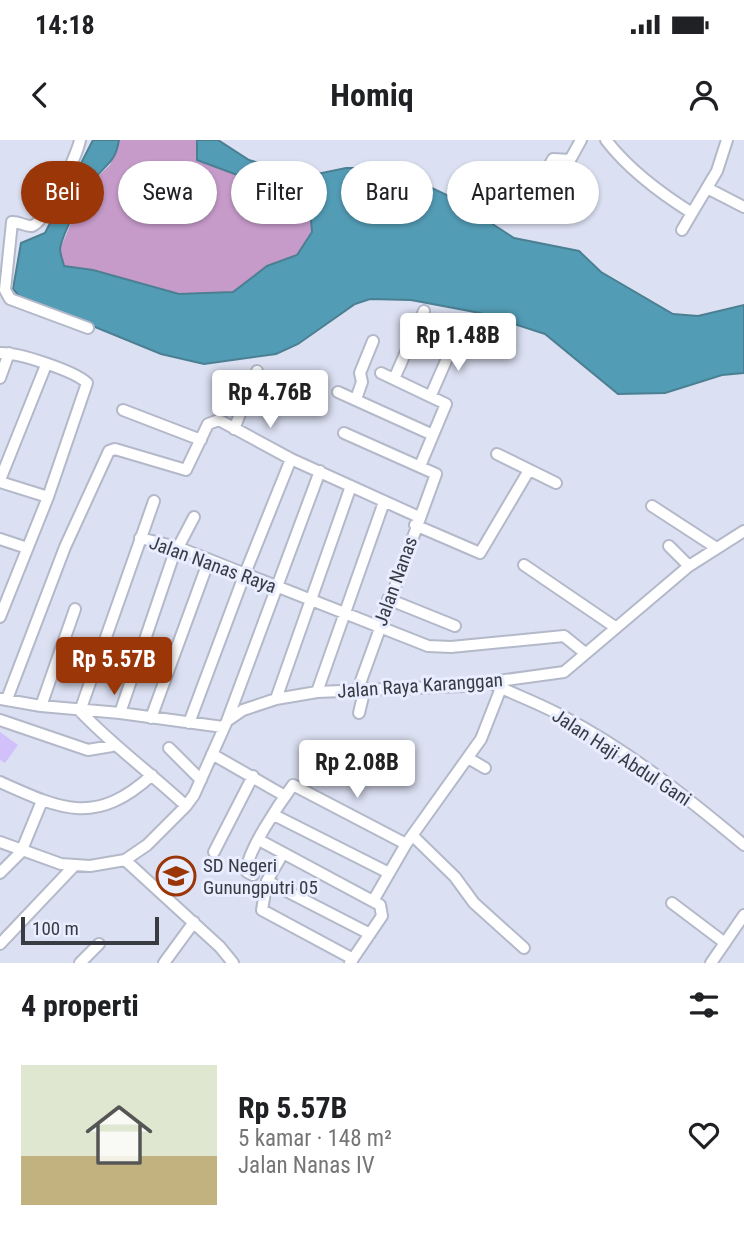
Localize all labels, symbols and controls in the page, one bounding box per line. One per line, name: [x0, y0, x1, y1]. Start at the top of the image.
text: 14:18: [35, 10, 95, 40]
icon: back: [21, 76, 59, 114]
text: Homiq: [330, 76, 414, 114]
icon: person: [685, 76, 723, 114]
chip: Beli: [21, 161, 104, 224]
chip: Sewa: [118, 161, 217, 224]
chip: Filter: [231, 161, 327, 224]
chip: Baru: [341, 161, 433, 224]
chip: Apartemen: [447, 161, 599, 224]
pin: Rp 1.48B: [386, 314, 530, 373]
text: Rp 1.48B: [416, 322, 500, 349]
pin: Rp 4.76B: [198, 370, 342, 430]
text: Rp 4.76B: [228, 379, 312, 406]
street label: Jalan Nanas Raya: [146, 531, 279, 598]
street label: Jalan Nanas: [369, 533, 422, 629]
pin: Rp 5.57B: [42, 638, 186, 697]
text: Rp 5.57B: [72, 646, 156, 673]
street label: Jalan Raya Karanggan: [337, 668, 504, 703]
street label: Jalan Haji Abdul Gani: [548, 704, 695, 811]
pin: Rp 2.08B: [285, 740, 429, 800]
text: Rp 2.08B: [315, 749, 399, 776]
place label: SD Negeri Gunungputri 05: [203, 854, 318, 899]
school or university icon: SD Negeri Gunungputri 05: [155, 855, 197, 897]
scale bar: [21, 914, 159, 946]
text: 100 m: [32, 917, 79, 940]
icon: filters: [685, 986, 723, 1024]
text: 4 properti: [21, 988, 139, 1023]
text: Rp 5.57B: [238, 1090, 347, 1125]
icon: home: [77, 1093, 161, 1177]
icon: heart: [685, 1116, 723, 1154]
text: 5 kamar · 148 m²: [238, 1125, 392, 1152]
text: Jalan Nanas IV: [238, 1152, 375, 1179]

